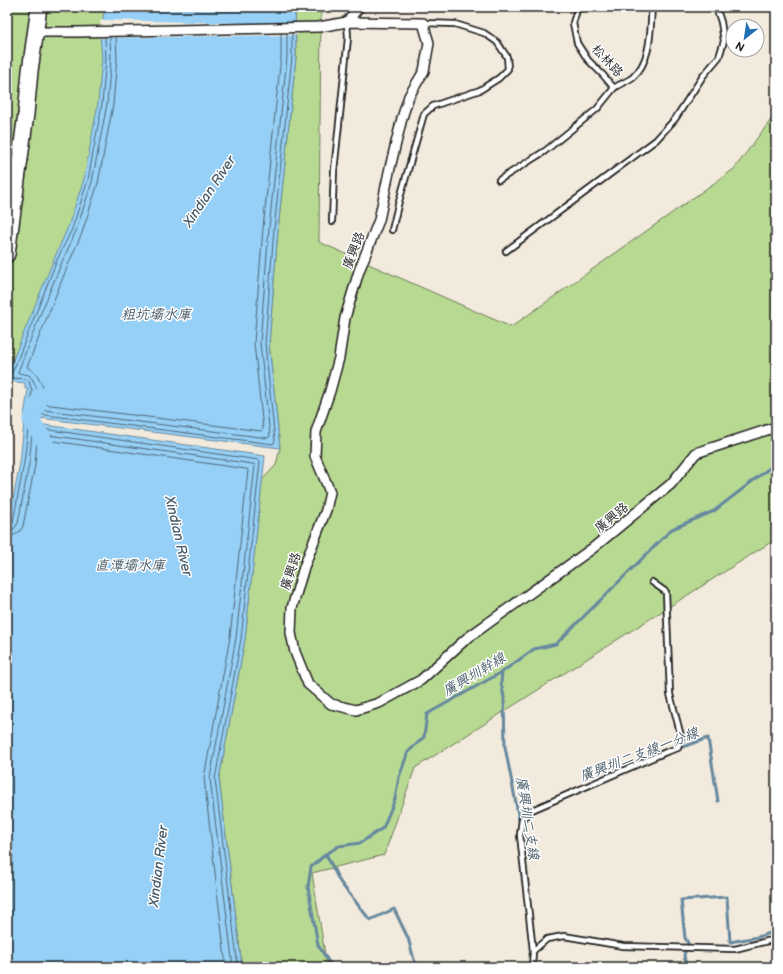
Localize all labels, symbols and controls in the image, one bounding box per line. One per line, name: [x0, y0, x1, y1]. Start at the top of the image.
north arrow: [725, 18, 765, 58]
text: N: [733, 39, 747, 54]
street label: 松林路: [588, 41, 626, 80]
water label: Xindian River: [179, 152, 240, 231]
street label: 廣興路: [339, 229, 368, 271]
water label: 粗坑壩水庫: [121, 306, 193, 323]
water label: Xindian River: [161, 493, 196, 579]
street label: 廣興路: [592, 499, 632, 536]
street label: 廣興路: [277, 550, 305, 592]
water label: 直潭壩水庫: [95, 557, 167, 574]
water label: 廣興圳幹線: [440, 649, 509, 700]
water label: 廣興圳二支線一分線: [577, 724, 702, 785]
water label: 廣興圳二支線: [513, 775, 543, 862]
water label: Xindian River: [145, 823, 172, 909]

